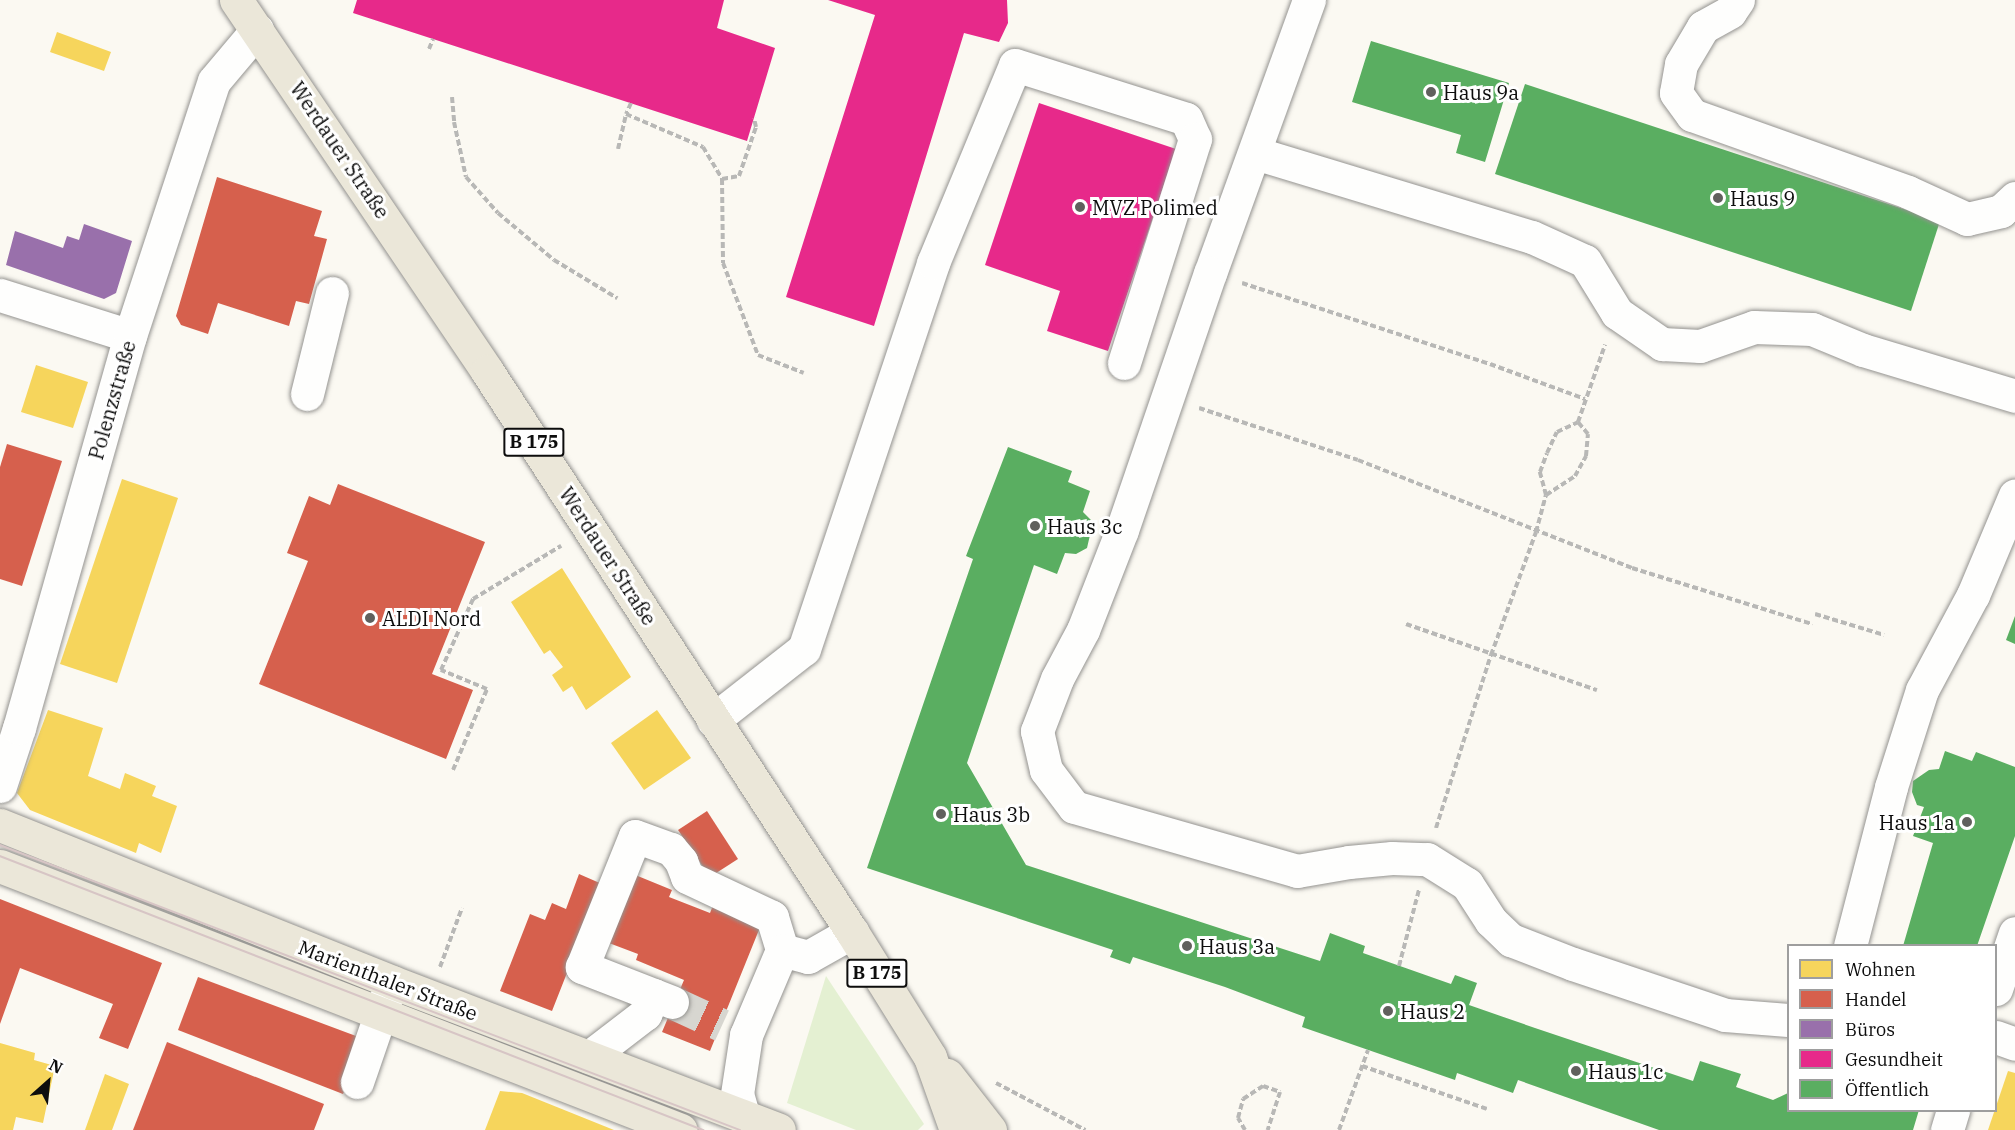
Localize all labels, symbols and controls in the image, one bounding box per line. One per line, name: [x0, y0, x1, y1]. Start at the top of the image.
street label: Werdauer Straße: [285, 77, 395, 223]
place label: Haus 9a: [1443, 80, 1519, 104]
marker: Haus 9a: [1424, 85, 1438, 99]
place label: Haus 9: [1730, 186, 1795, 210]
marker: Haus 9: [1711, 191, 1725, 205]
place label: MVZ Polimed: [1092, 195, 1218, 219]
marker: MVZ Polimed: [1073, 200, 1087, 214]
street label: Polenzstraße: [84, 338, 140, 462]
road number: B 175: [502, 427, 566, 457]
street label: Werdauer Straße: [554, 482, 662, 630]
place label: Haus 3c: [1047, 514, 1123, 538]
marker: Haus 3c: [1028, 519, 1042, 533]
place label: ALDI Nord: [382, 606, 481, 630]
marker: ALDI Nord: [363, 611, 377, 625]
place label: Haus 3b: [953, 802, 1030, 826]
marker: Haus 3b: [934, 807, 948, 821]
place label: Haus 1a: [1879, 810, 1955, 834]
marker: Haus 1a: [1960, 815, 1974, 829]
place label: Haus 3a: [1199, 934, 1275, 958]
street label: Marienthaler Straße: [295, 935, 481, 1025]
marker: Haus 3a: [1180, 939, 1194, 953]
legend: [1787, 944, 1997, 1112]
road number: B 175: [846, 958, 908, 988]
text: Wohnen: [1845, 958, 1916, 981]
text: Handel: [1845, 988, 1907, 1011]
place label: Haus 2: [1400, 999, 1465, 1023]
marker: Haus 2: [1381, 1004, 1395, 1018]
text: Büros: [1845, 1018, 1895, 1041]
text: Gesundheit: [1845, 1048, 1943, 1071]
north arrow: [18, 1052, 78, 1112]
text: N: [46, 1054, 66, 1078]
place label: Haus 1c: [1588, 1059, 1664, 1083]
marker: Haus 1c: [1569, 1064, 1583, 1078]
text: Öffentlich: [1845, 1078, 1929, 1101]

